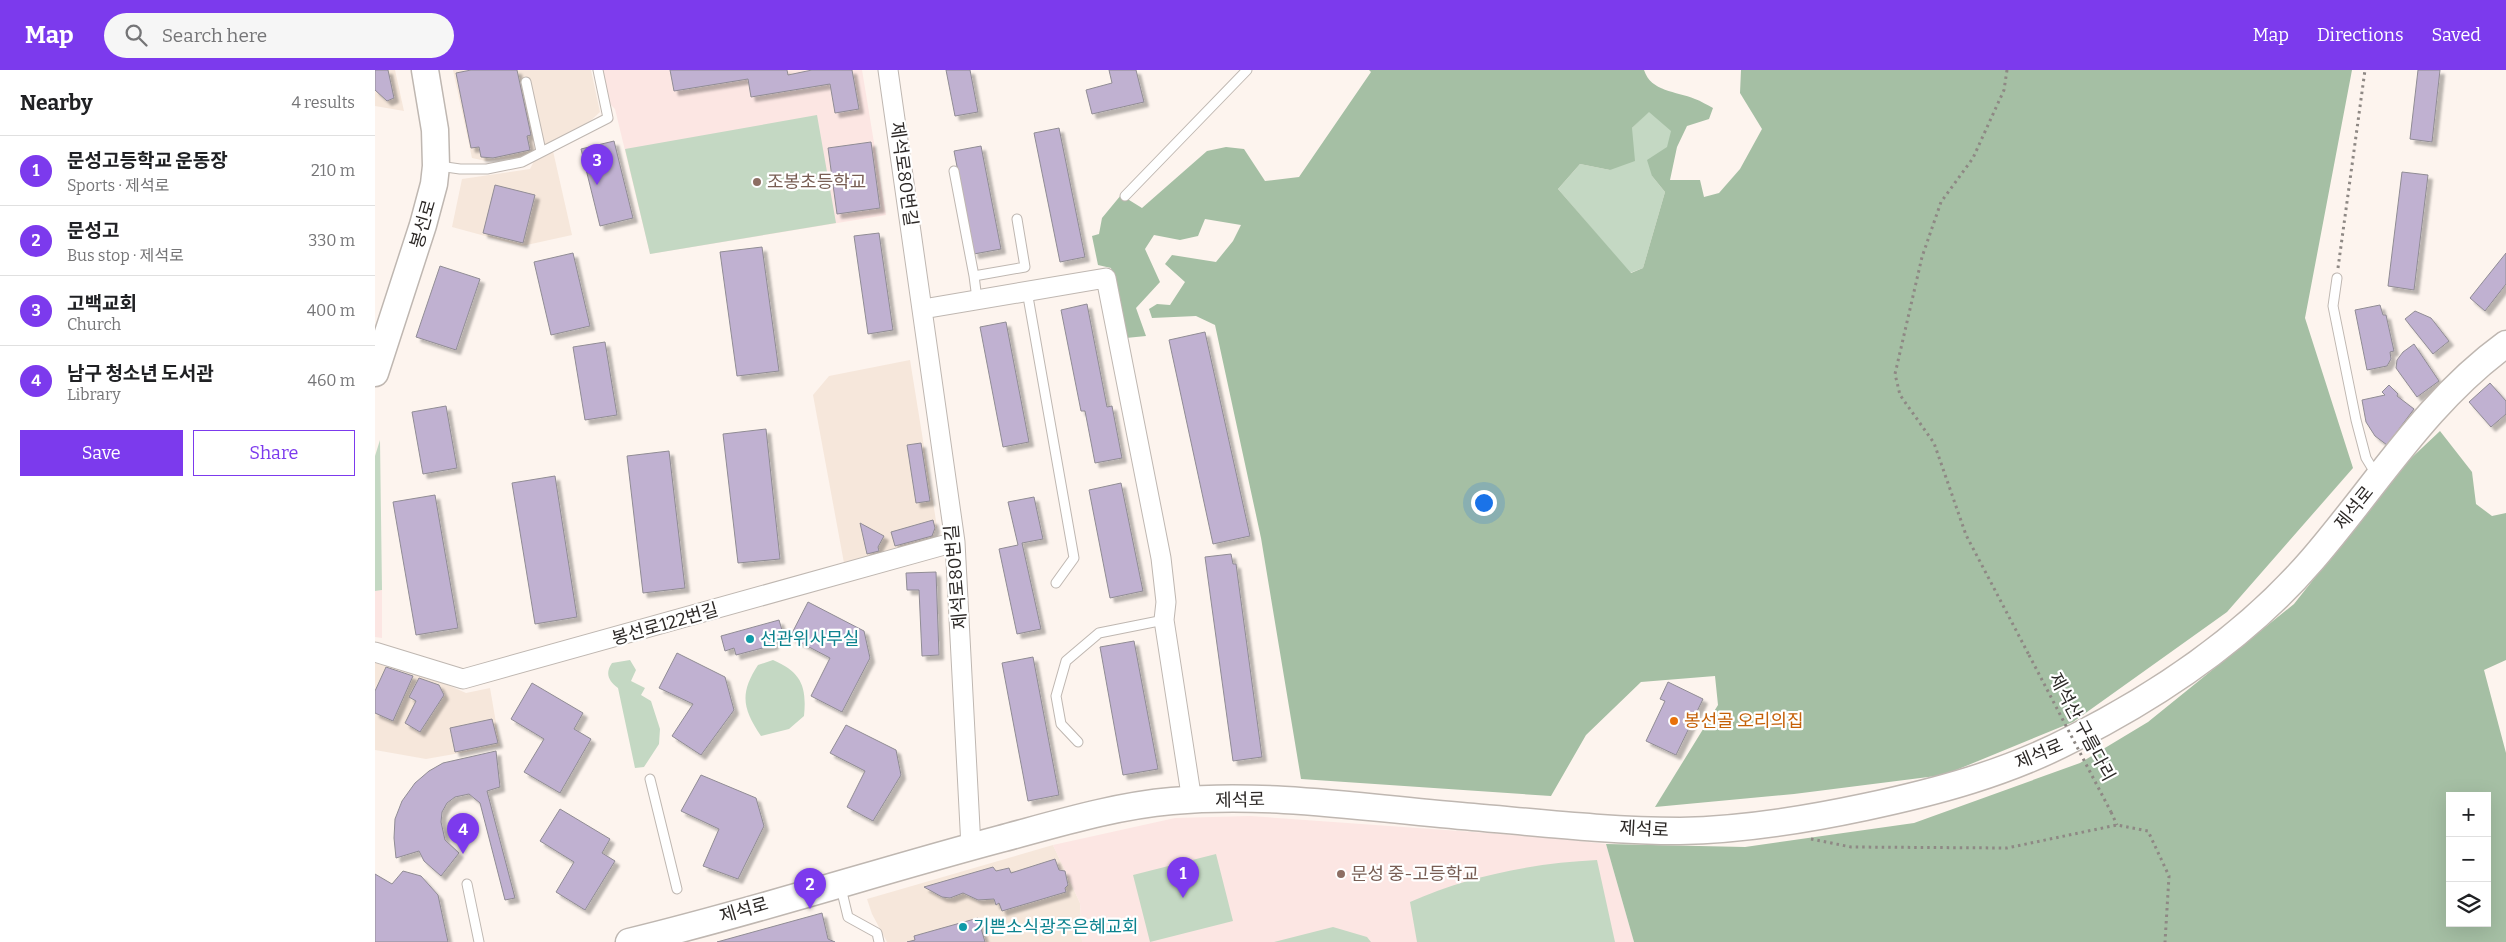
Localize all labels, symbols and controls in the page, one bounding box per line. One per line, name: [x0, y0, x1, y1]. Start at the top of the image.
search box: [104, 13, 454, 58]
text: Map: [25, 21, 74, 49]
icon: search: [122, 21, 150, 49]
text: Search here: [162, 24, 267, 47]
text: Map: [2253, 24, 2289, 46]
text: Directions: [2317, 24, 2404, 46]
text: Saved: [2432, 24, 2481, 46]
text: Nearby: [20, 90, 93, 116]
text: 4 results: [292, 93, 355, 112]
street label: 제석로80번길: [886, 120, 922, 228]
pin: 3: [581, 144, 613, 185]
text: 문성고등학교 운동장: [67, 149, 228, 172]
text: 1: [33, 161, 39, 180]
text: 210 m: [311, 161, 355, 180]
place label: 조봉초등학교: [767, 171, 866, 193]
text: Sports · 제석로: [67, 176, 169, 195]
marker: 조봉초등학교: [751, 176, 763, 188]
street label: 봉선로: [406, 197, 440, 251]
text: 문성고: [67, 219, 119, 242]
text: 2: [31, 231, 41, 250]
text: 330 m: [308, 231, 355, 250]
text: Bus stop · 제석로: [67, 246, 184, 265]
text: 고백교회: [67, 292, 137, 315]
text: 3: [31, 301, 41, 320]
text: 400 m: [307, 301, 355, 320]
text: Church: [67, 315, 121, 334]
text: 남구 청소년 도서관: [67, 362, 214, 385]
text: 4: [31, 371, 41, 390]
text: 460 m: [308, 371, 355, 390]
text: Library: [67, 385, 121, 404]
button: Save: [20, 430, 183, 476]
button: Share: [193, 430, 355, 476]
street label: 제석로: [2330, 482, 2378, 534]
your location: [1471, 490, 1497, 516]
street label: 제석로80번길: [940, 524, 972, 630]
street label: 봉선로122번길: [609, 598, 721, 650]
place label: 선관위사무실: [760, 628, 859, 650]
marker: 선관위사무실: [744, 633, 756, 645]
street label: 제석산 구름다리: [2044, 669, 2120, 785]
place label: 봉선골 오리의집: [1684, 710, 1804, 732]
marker: 봉선골 오리의집: [1668, 715, 1680, 727]
street label: 제석로: [2012, 734, 2066, 774]
street label: 제석로: [1215, 789, 1265, 811]
map controls: [2446, 792, 2491, 927]
button: +: [2446, 792, 2491, 837]
pin: 4: [447, 813, 479, 854]
street label: 제석로: [1619, 817, 1669, 841]
button: −: [2446, 837, 2491, 882]
pin: 1: [1167, 857, 1199, 898]
place label: 문성 중-고등학교: [1351, 863, 1479, 885]
pin: 2: [794, 868, 826, 909]
marker: 문성 중-고등학교: [1335, 868, 1347, 880]
button: layers: [2446, 882, 2491, 927]
street label: 제석로: [717, 893, 771, 927]
place label: 기쁜소식광주은혜교회: [973, 916, 1139, 938]
marker: 기쁜소식광주은혜교회: [957, 921, 969, 933]

